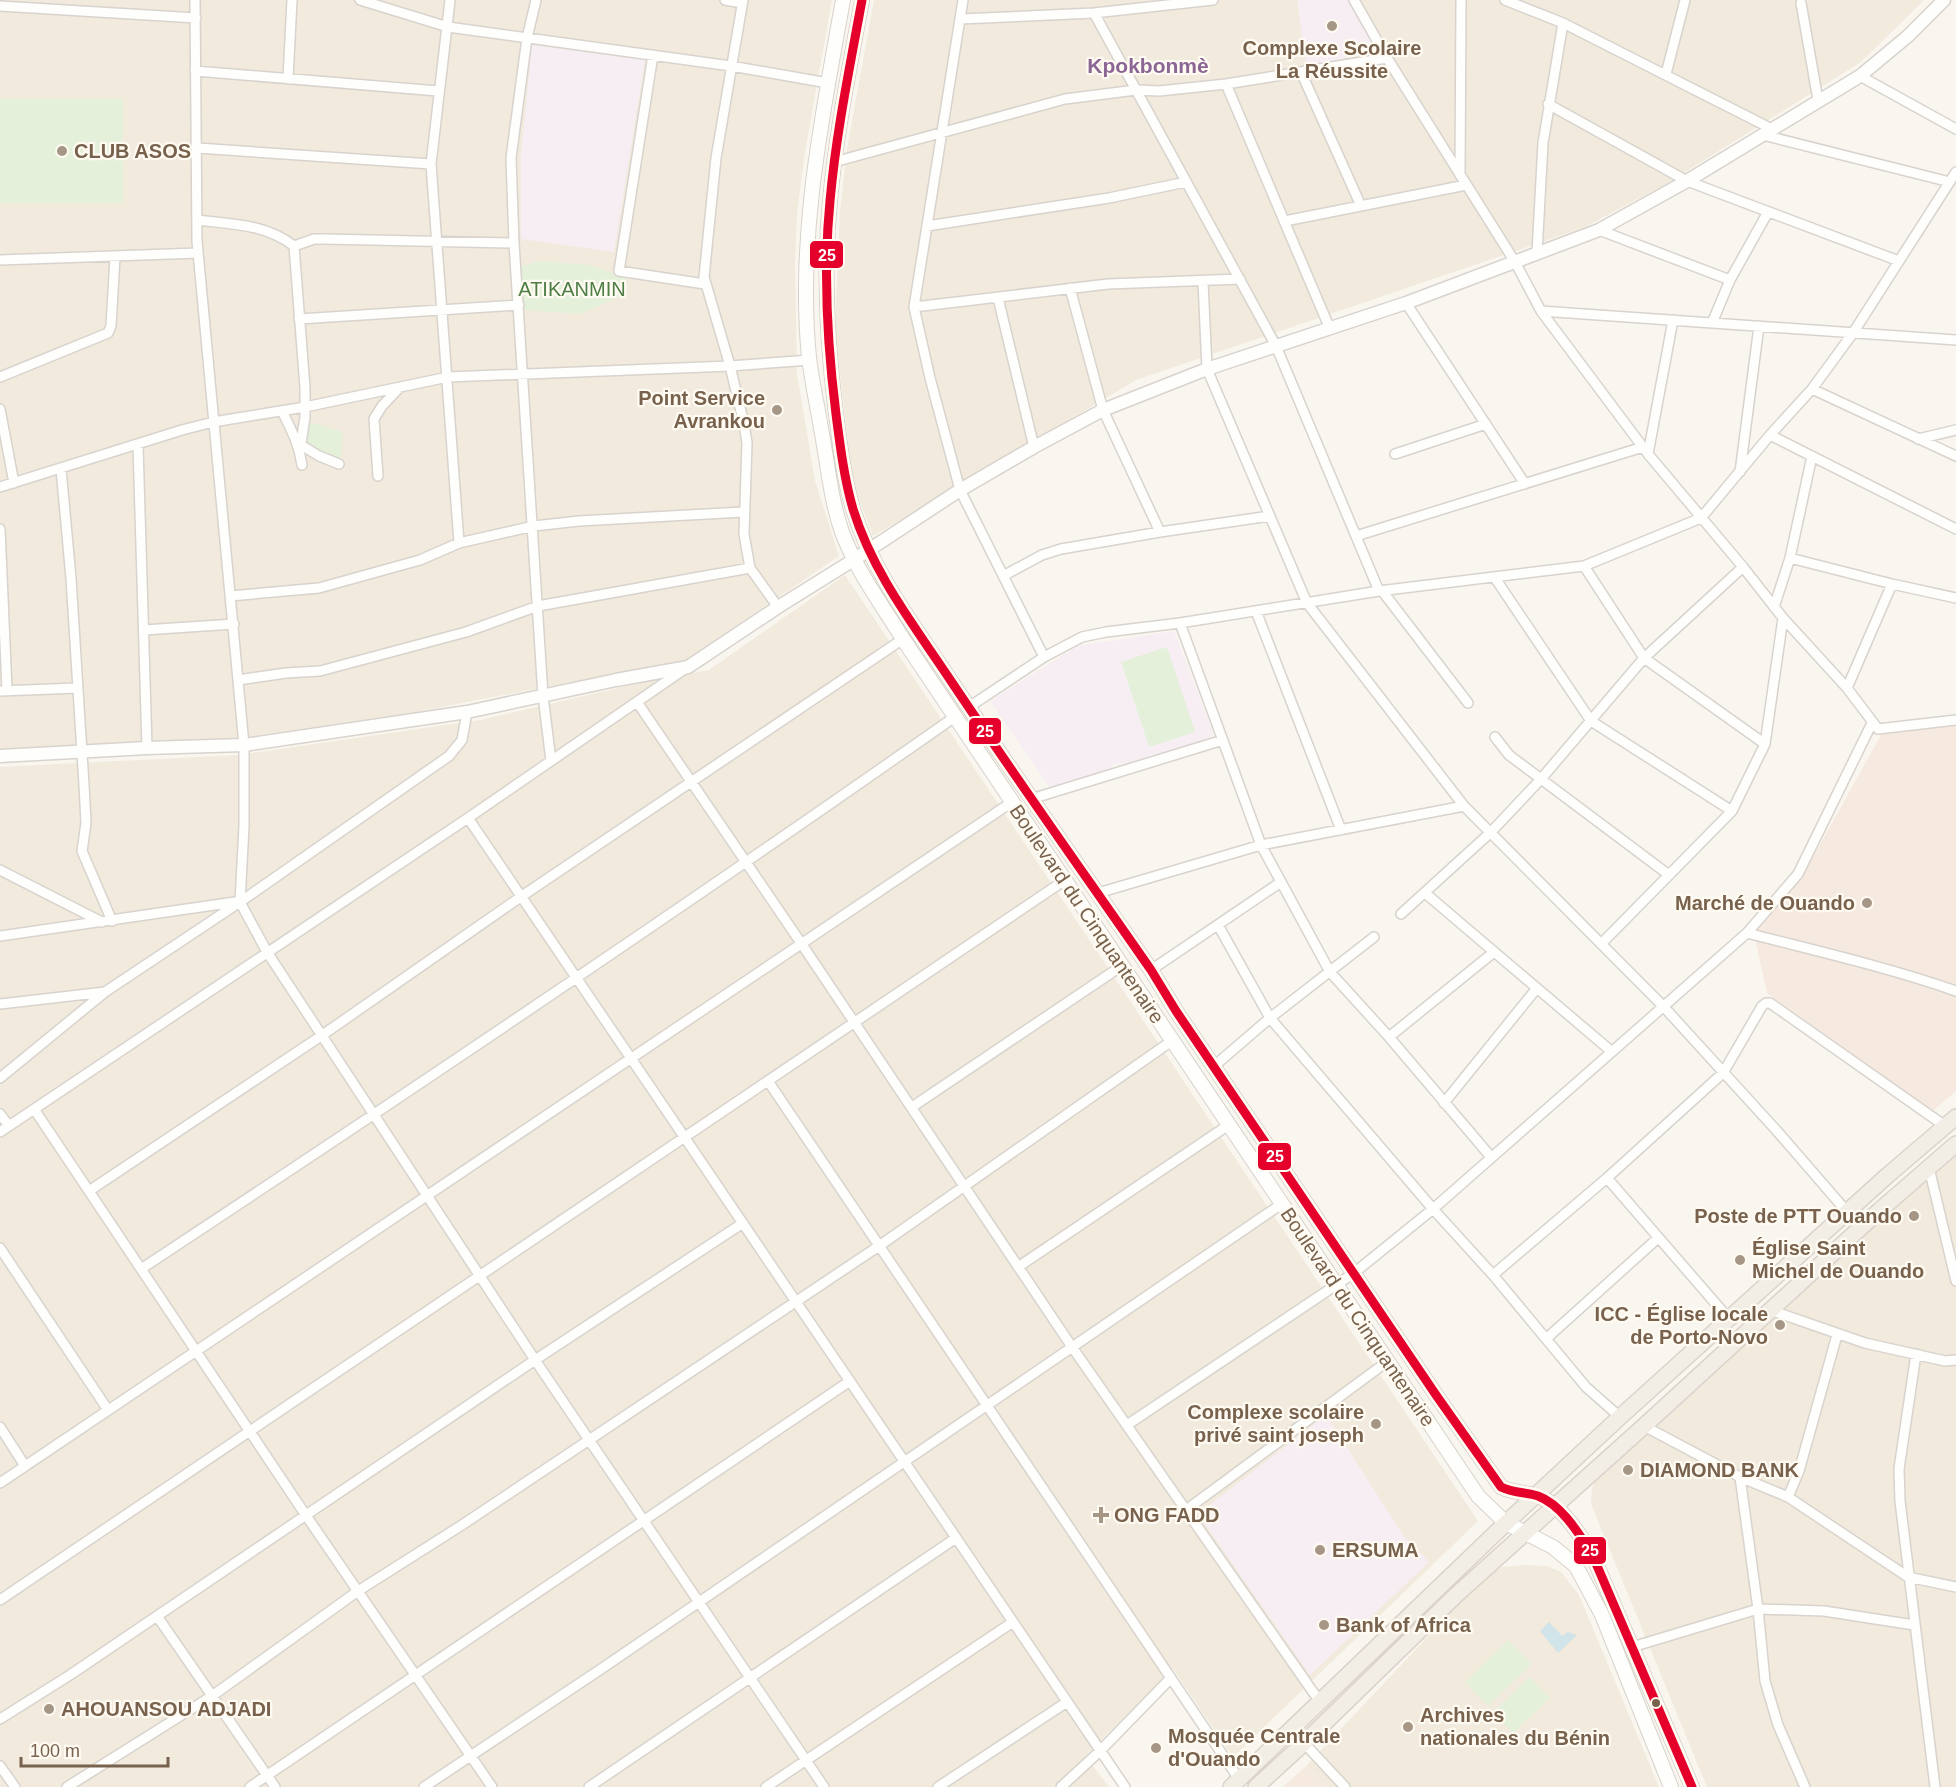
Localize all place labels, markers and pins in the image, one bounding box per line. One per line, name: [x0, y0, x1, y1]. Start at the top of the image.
marker: Complexe Scolaire La Réussite: [1325, 19, 1339, 33]
place label: Complexe Scolaire La Réussite: [1243, 37, 1421, 82]
place label: CLUB ASOS: [74, 140, 191, 162]
marker: CLUB ASOS: [55, 144, 69, 158]
place label: Point Service Avrankou: [638, 387, 765, 432]
marker: Point Service Avrankou: [770, 403, 784, 417]
place label: Marché de Ouando: [1675, 892, 1855, 914]
marker: Marché de Ouando: [1860, 896, 1874, 910]
place label: Poste de PTT Ouando: [1694, 1205, 1902, 1227]
marker: Poste de PTT Ouando: [1907, 1209, 1921, 1223]
place label: Église Saint Michel de Ouando: [1752, 1237, 1924, 1282]
marker: Église Saint Michel de Ouando: [1733, 1253, 1747, 1267]
place label: ICC - Église locale de Porto-Novo: [1595, 1303, 1768, 1348]
marker: ICC - Église locale de Porto-Novo: [1773, 1318, 1787, 1332]
place label: Complexe scolaire privé saint joseph: [1187, 1401, 1364, 1446]
marker: Complexe scolaire privé saint joseph: [1369, 1417, 1383, 1431]
place label: DIAMOND BANK: [1640, 1459, 1799, 1481]
marker: DIAMOND BANK: [1621, 1463, 1635, 1477]
place label: ONG FADD: [1114, 1504, 1220, 1526]
marker: ONG FADD: [1092, 1506, 1110, 1524]
place label: ERSUMA: [1332, 1539, 1419, 1561]
marker: ERSUMA: [1313, 1543, 1327, 1557]
place label: Bank of Africa: [1336, 1614, 1472, 1636]
marker: Bank of Africa: [1317, 1618, 1331, 1632]
unlabelled marker: [1650, 1697, 1662, 1709]
place label: AHOUANSOU ADJADI: [61, 1698, 271, 1720]
marker: AHOUANSOU ADJADI: [42, 1702, 56, 1716]
place label: Archives nationales du Bénin: [1420, 1704, 1610, 1749]
marker: Archives nationales du Bénin: [1401, 1720, 1415, 1734]
place label: Mosquée Centrale d'Ouando: [1168, 1725, 1340, 1770]
marker: Mosquée Centrale d'Ouando: [1149, 1741, 1163, 1755]

